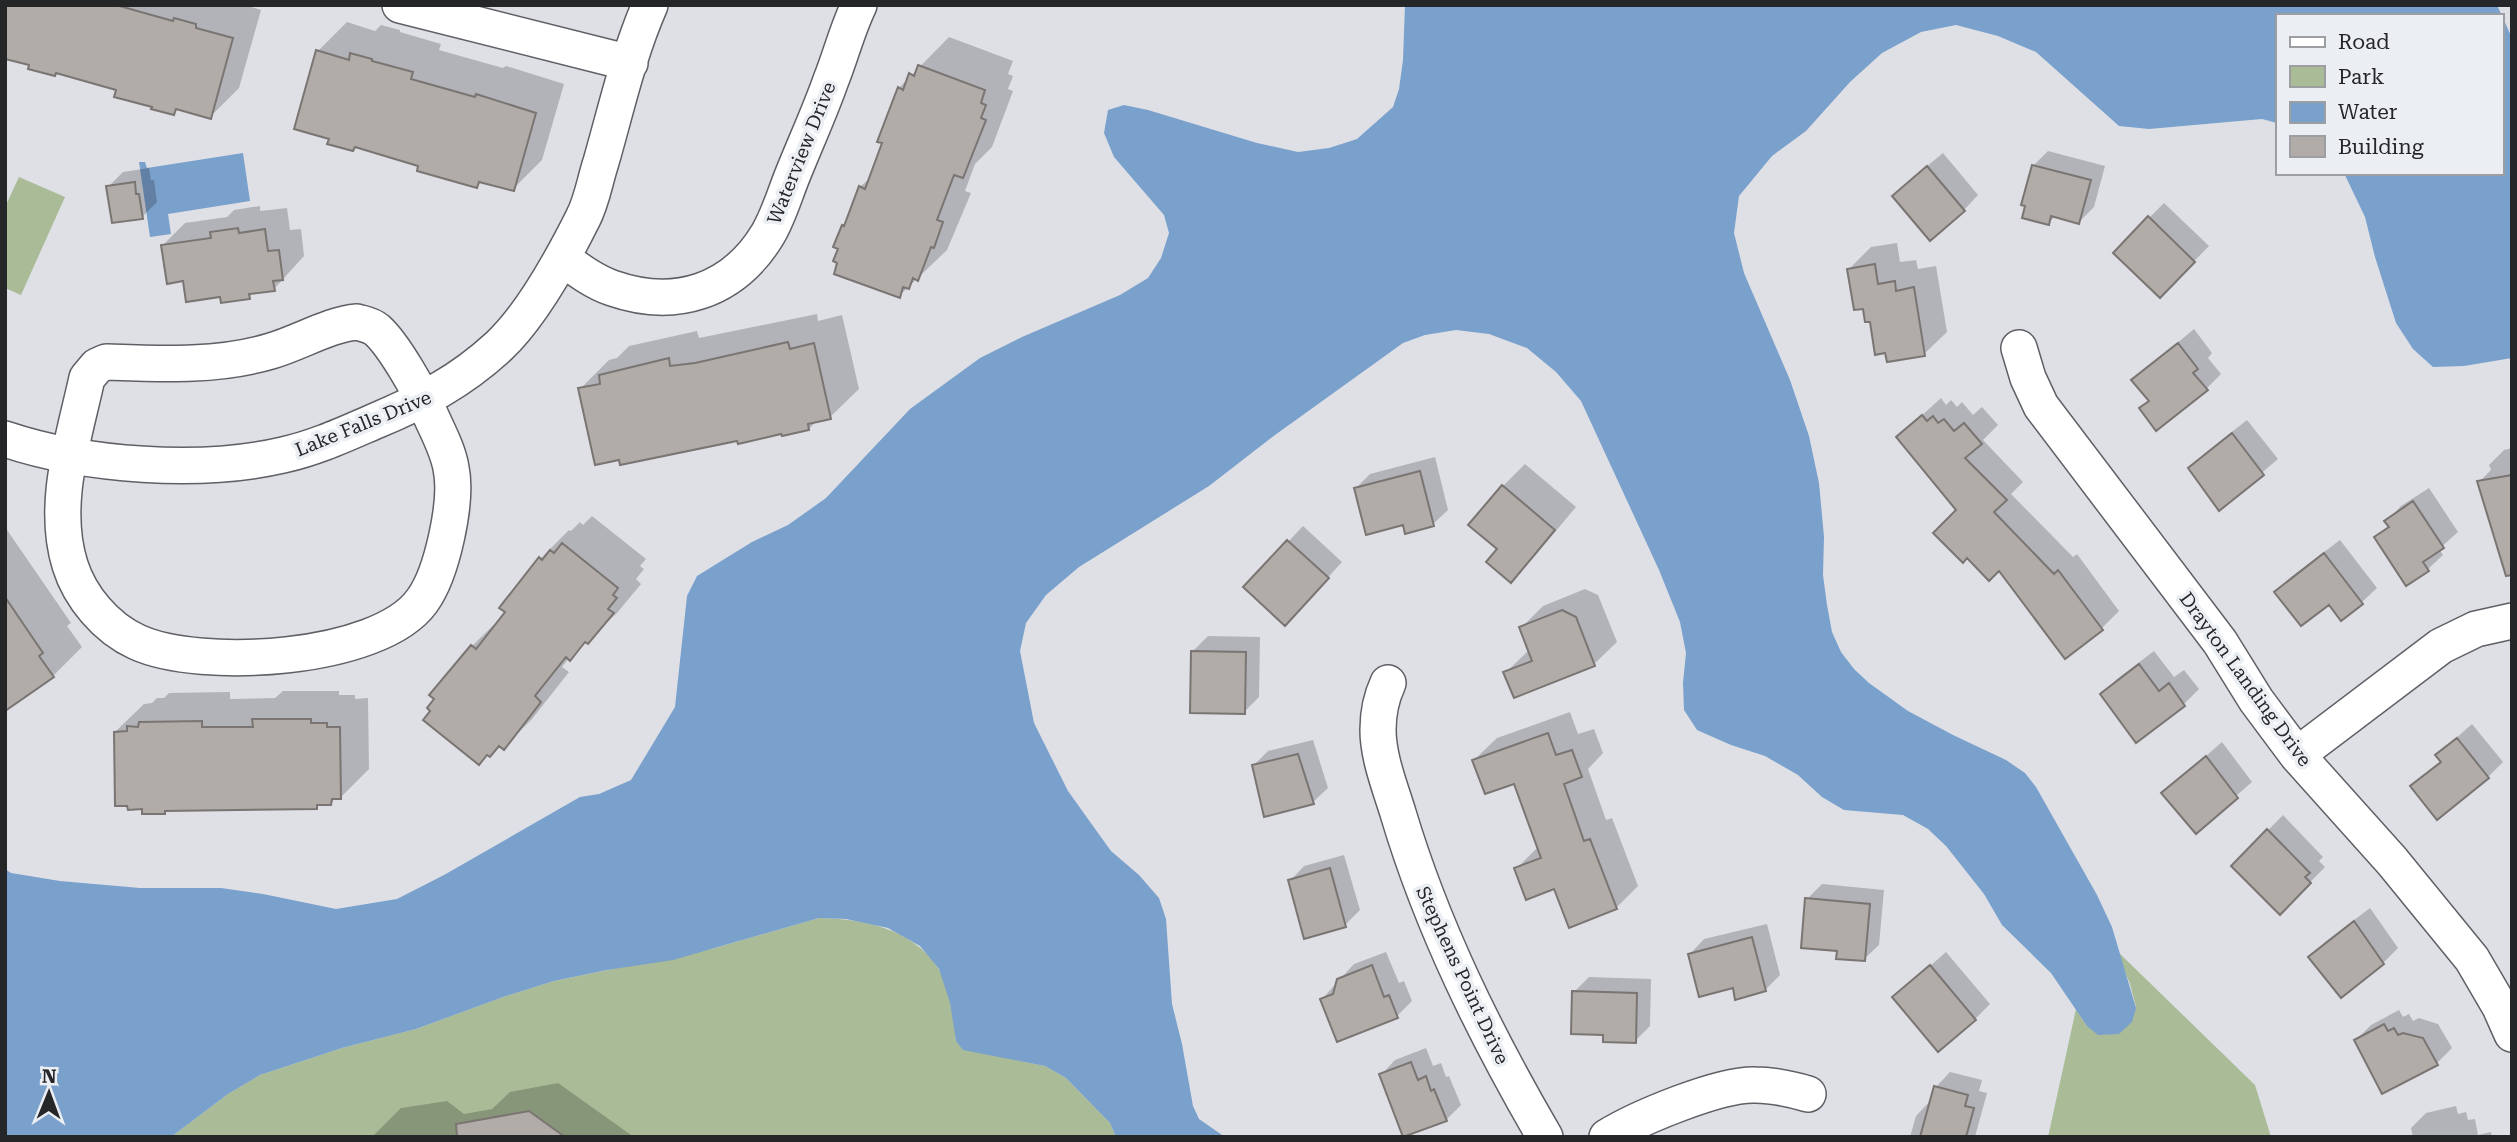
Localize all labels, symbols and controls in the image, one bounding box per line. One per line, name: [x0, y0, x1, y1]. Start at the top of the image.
legend: [2276, 14, 2503, 175]
text: Road: [2338, 30, 2390, 54]
text: Park: [2338, 65, 2384, 89]
street label: Waterview Drive: [762, 79, 841, 228]
text: Water: [2338, 100, 2398, 124]
text: Building: [2338, 135, 2424, 159]
street label: Lake Falls Drive: [292, 386, 435, 461]
street label: Drayton Landing Drive: [2175, 588, 2317, 771]
street label: Stephens Point Drive: [1411, 883, 1514, 1068]
north arrow: [14, 1058, 84, 1128]
text: N: [42, 1065, 57, 1088]

